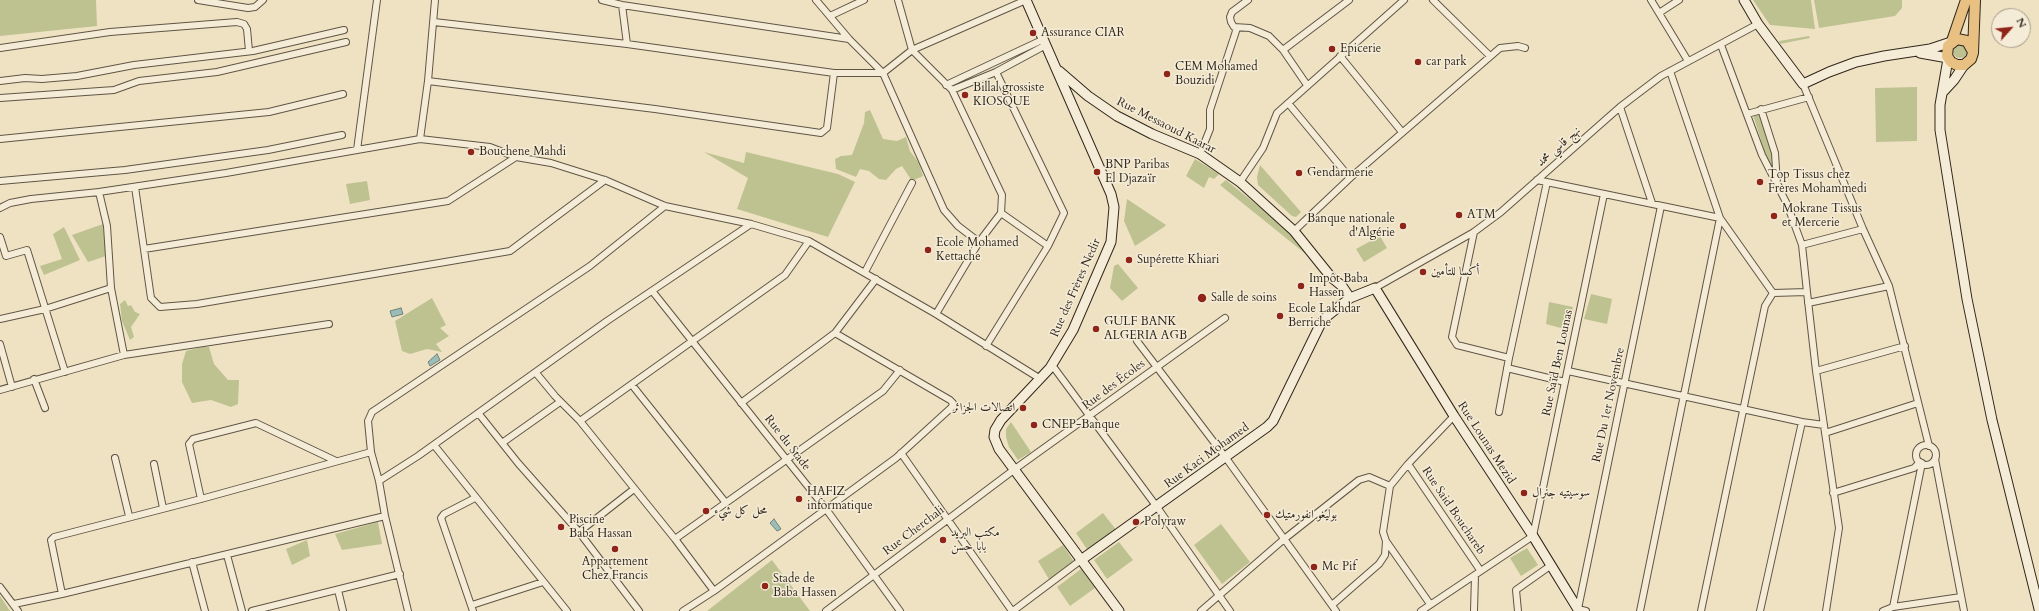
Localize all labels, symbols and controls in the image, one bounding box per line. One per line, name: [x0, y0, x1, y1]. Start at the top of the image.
north arrow: [1991, 8, 2031, 48]
text: N: [2012, 15, 2030, 30]
place label: Assurance CIAR: [1041, 26, 1125, 40]
marker: Assurance CIAR: [1028, 28, 1038, 38]
place label: Epicerie: [1340, 42, 1381, 56]
marker: Epicerie: [1327, 44, 1337, 54]
place label: car park: [1426, 55, 1467, 69]
marker: car park: [1413, 57, 1423, 67]
place label: CEM Mohamed Bouzidi: [1175, 60, 1258, 88]
marker: CEM Mohamed Bouzidi: [1162, 69, 1172, 79]
place label: Billal grossiste KIOSQUE: [973, 81, 1044, 109]
marker: Billal grossiste KIOSQUE: [960, 90, 970, 100]
street label: Rue Messaoud Kaarar: [1114, 95, 1218, 157]
street label: نهج قاسي محمد: [1534, 124, 1584, 170]
place label: Bouchene Mahdi: [479, 145, 566, 159]
marker: Bouchene Mahdi: [466, 147, 476, 157]
place label: BNP Paribas El Djazaïr: [1105, 158, 1169, 186]
place label: Gendarmerie: [1307, 166, 1374, 180]
marker: BNP Paribas El Djazaïr: [1092, 167, 1102, 177]
marker: Gendarmerie: [1294, 168, 1304, 178]
place label: Top Tissus chez Frères Mohammedi: [1768, 168, 1867, 196]
marker: Top Tissus chez Frères Mohammedi: [1755, 177, 1765, 187]
place label: Mokrane Tissus et Mercerie: [1782, 202, 1862, 230]
place label: ATM: [1467, 208, 1496, 222]
marker: ATM: [1454, 210, 1464, 220]
marker: Mokrane Tissus et Mercerie: [1769, 211, 1779, 221]
place label: Banque nationale d'Algérie: [1307, 212, 1395, 240]
marker: Banque nationale d'Algérie: [1398, 221, 1408, 231]
place label: Ecole Mohamed Kettache: [936, 236, 1019, 264]
street label: Rue des Frères Nedir: [1048, 237, 1104, 339]
marker: Ecole Mohamed Kettache: [923, 245, 933, 255]
place label: Supérette Khiari: [1137, 253, 1219, 267]
marker: Supérette Khiari: [1124, 255, 1134, 265]
place label: أكسا للتأمين: [1431, 265, 1479, 279]
marker: أكسا للتأمين: [1418, 267, 1428, 277]
place label: Impôt Baba Hassen: [1309, 272, 1368, 300]
marker: Impôt Baba Hassen: [1296, 281, 1306, 291]
place label: Salle de soins: [1211, 291, 1277, 305]
marker: Salle de soins: [1196, 292, 1208, 304]
place label: Ecole Lakhdar Berriche: [1288, 302, 1360, 330]
street label: Rue Saïd Ben Lounas: [1540, 308, 1576, 418]
marker: Ecole Lakhdar Berriche: [1275, 311, 1285, 321]
place label: GULF BANK ALGERIA AGB: [1104, 315, 1187, 343]
marker: GULF BANK ALGERIA AGB: [1091, 324, 1101, 334]
street label: Rue Du 1er Novembre: [1590, 346, 1628, 464]
street label: Rue des Écoles: [1080, 357, 1148, 413]
street label: Rue Lounas Mezid: [1454, 399, 1518, 487]
place label: اتصالات الجزائر: [953, 401, 1015, 415]
marker: اتصالات الجزائر: [1018, 403, 1028, 413]
street label: Rue du Stade: [761, 412, 813, 474]
place label: CNEP-Banque: [1042, 418, 1120, 432]
marker: CNEP-Banque: [1029, 420, 1039, 430]
street label: Rue Kaci Mohamed: [1162, 420, 1252, 492]
street label: Rue Said Bouchareb: [1418, 464, 1488, 558]
place label: HAFIZ informatique: [807, 485, 873, 513]
place label: سوسيتيه جنرال: [1532, 486, 1590, 500]
marker: سوسيتيه جنرال: [1519, 488, 1529, 498]
marker: HAFIZ informatique: [794, 494, 804, 504]
street label: Rue Cherchali: [881, 503, 947, 559]
place label: محل كل شيء: [714, 504, 767, 518]
marker: محل كل شيء: [701, 506, 711, 516]
place label: بوليغو انفورمتيك: [1275, 508, 1337, 522]
marker: بوليغو انفورمتيك: [1262, 510, 1272, 520]
place label: Piscine Baba Hassan: [569, 513, 632, 541]
place label: Polyraw: [1144, 515, 1186, 529]
marker: Polyraw: [1131, 517, 1141, 527]
marker: Piscine Baba Hassan: [556, 522, 566, 532]
place label: مكتب البريد بابا حسن: [951, 526, 1000, 554]
marker: مكتب البريد بابا حسن: [938, 535, 948, 545]
marker: Appartement Chez Francis: [610, 544, 620, 554]
place label: Appartement Chez Francis: [582, 555, 648, 583]
place label: Mc Pif: [1322, 560, 1356, 574]
marker: Mc Pif: [1309, 562, 1319, 572]
place label: Stade de Baba Hassen: [773, 572, 837, 600]
marker: Stade de Baba Hassen: [760, 581, 770, 591]

